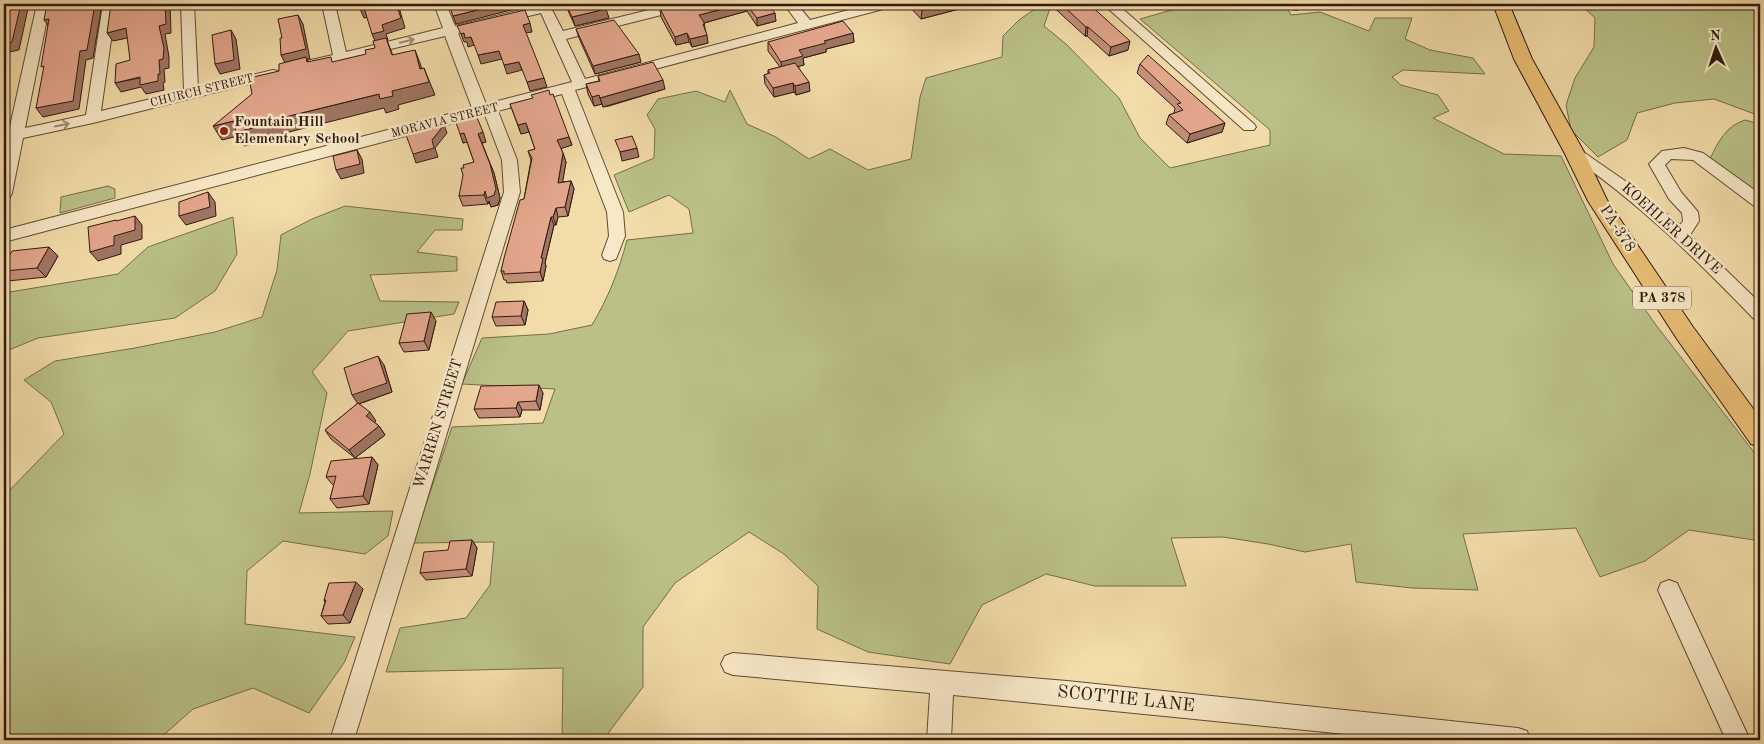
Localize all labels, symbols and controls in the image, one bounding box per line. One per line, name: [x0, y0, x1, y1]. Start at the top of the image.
north arrow: [1692, 22, 1742, 72]
text: N: [1710, 29, 1721, 43]
one-way arrow: [399, 35, 415, 45]
street label: CHURCH STREET: [149, 72, 255, 110]
street label: MORAVIA STREET: [390, 102, 500, 140]
place label: Fountain Hill Elementary School: [234, 115, 360, 147]
one-way arrow: [54, 119, 70, 129]
marker: Fountain Hill Elementary School: [218, 125, 230, 137]
street label: KOEHLER DRIVE: [1618, 180, 1724, 278]
street label: PA-378: [1596, 203, 1638, 255]
road number: PA 378: [1633, 286, 1691, 310]
street label: WARREN STREET: [412, 357, 466, 491]
street label: SCOTTIE LANE: [1056, 683, 1196, 715]

